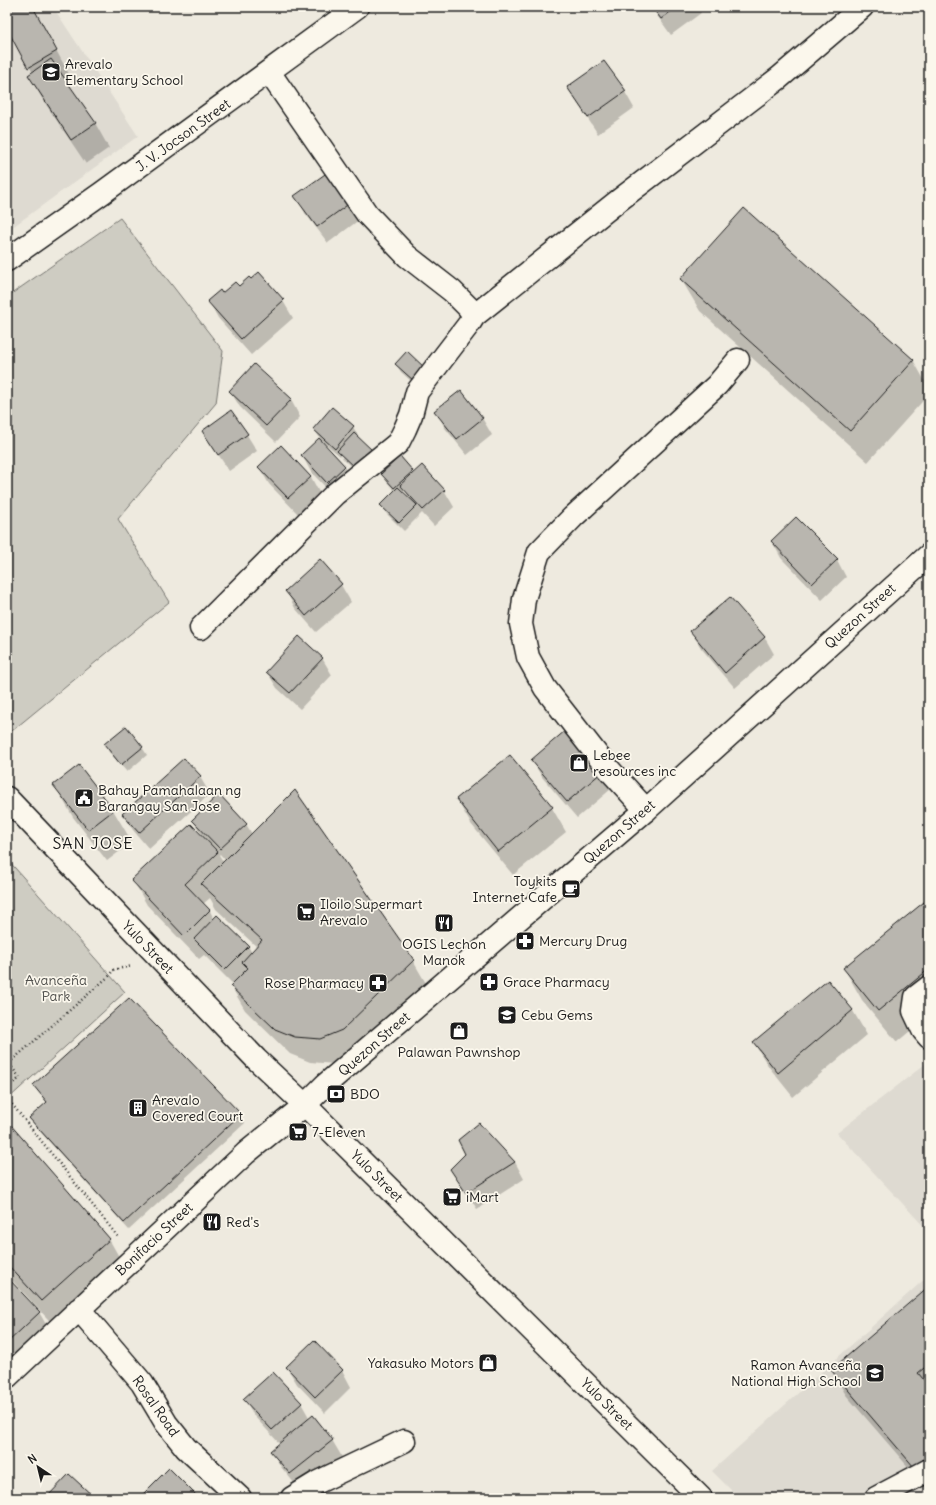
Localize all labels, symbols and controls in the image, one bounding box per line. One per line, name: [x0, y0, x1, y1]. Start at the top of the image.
place label: Arevalo Elementary School: [65, 55, 183, 89]
school or university icon: Arevalo Elementary School: [40, 61, 62, 83]
street label: J. V. Jocson Street: [132, 94, 234, 175]
street label: Quezon Street: [821, 579, 899, 653]
place label: Lebee resources inc: [593, 746, 676, 780]
shop icon: Lebee resources inc: [568, 752, 590, 774]
place label: Bahay Pamahalaan ng Barangay San Jose: [98, 781, 241, 815]
public building icon: Bahay Pamahalaan ng Barangay San Jose: [73, 787, 95, 809]
street label: Quezon Street: [579, 796, 659, 868]
district label: SAN JOSE: [52, 833, 134, 853]
place label: Toykits Internet Cafe: [473, 872, 557, 906]
cafe icon: Toykits Internet Cafe: [560, 878, 582, 900]
place label: Iloilo Supermart Arevalo: [320, 895, 423, 929]
supermarket icon: Iloilo Supermart Arevalo: [295, 901, 317, 923]
restaurant icon: OGIS Lechon Manok: [433, 912, 455, 934]
street label: Yulo Street: [118, 917, 178, 978]
pharmacy icon: Mercury Drug: [514, 930, 536, 952]
place label: Mercury Drug: [539, 932, 627, 950]
place label: OGIS Lechon Manok: [402, 935, 486, 969]
park label: Avanceña Park: [25, 971, 87, 1005]
pharmacy icon: Grace Pharmacy: [478, 971, 500, 993]
pharmacy icon: Rose Pharmacy: [367, 972, 389, 994]
place label: Grace Pharmacy: [503, 973, 610, 991]
place label: Rose Pharmacy: [265, 974, 364, 992]
school or university icon: Cebu Gems: [496, 1004, 518, 1026]
place label: Cebu Gems: [521, 1006, 593, 1024]
street label: Quezon Street: [334, 1008, 414, 1080]
shop icon: Palawan Pawnshop: [448, 1020, 470, 1042]
place label: Palawan Pawnshop: [397, 1043, 521, 1061]
bank icon: BDO: [325, 1083, 347, 1105]
place label: BDO: [350, 1085, 380, 1103]
place label: Arevalo Covered Court: [152, 1091, 244, 1125]
building icon: Arevalo Covered Court: [127, 1097, 149, 1119]
supermarket icon: 7-Eleven: [287, 1121, 309, 1143]
place label: 7-Eleven: [312, 1123, 366, 1141]
street label: Yulo Street: [347, 1146, 407, 1206]
supermarket icon: iMart: [441, 1186, 463, 1208]
place label: iMart: [466, 1188, 499, 1206]
street label: Bonifacio Street: [112, 1198, 197, 1279]
restaurant icon: Red's: [201, 1211, 223, 1233]
place label: Red's: [226, 1213, 259, 1231]
shop icon: Yakasuko Motors: [477, 1352, 499, 1374]
place label: Yakasuko Motors: [368, 1354, 474, 1372]
place label: Ramon Avanceña National High School: [731, 1356, 861, 1390]
school or university icon: Ramon Avanceña National High School: [864, 1362, 886, 1384]
street label: Rosal Road: [128, 1372, 184, 1440]
street label: Yulo Street: [577, 1374, 637, 1434]
north arrow: [18, 1447, 58, 1487]
text: N: [25, 1451, 39, 1467]

